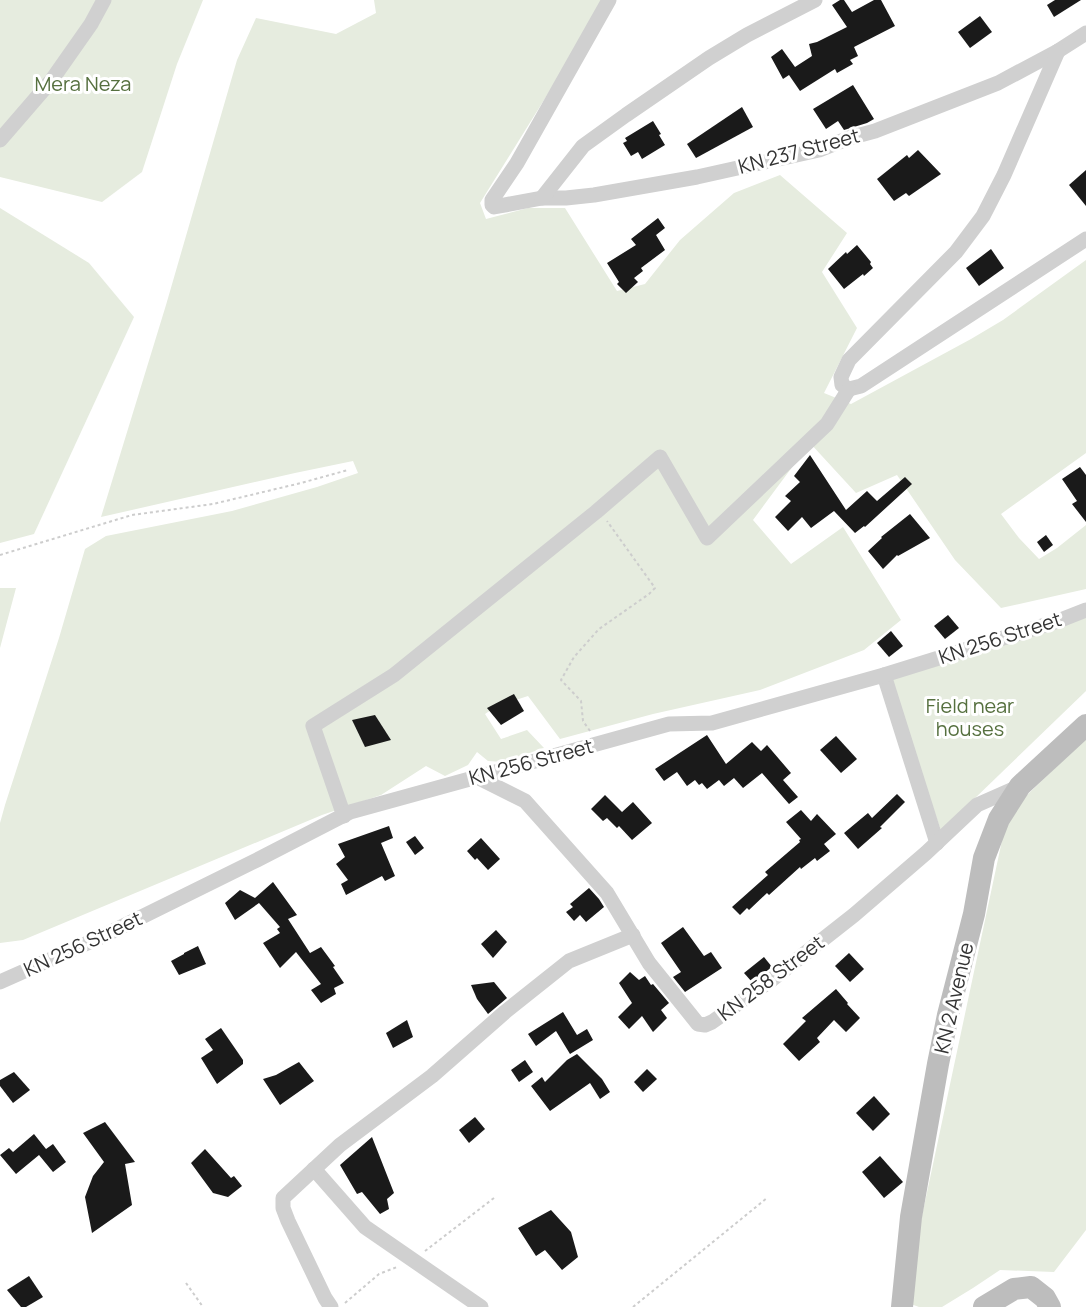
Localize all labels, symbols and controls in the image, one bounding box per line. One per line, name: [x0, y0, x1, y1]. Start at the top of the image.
park label: Mera Neza: [35, 70, 131, 97]
street label: KN 237 Street: [735, 121, 863, 180]
street label: KN 256 Street: [935, 605, 1065, 670]
park label: Field near houses: [926, 692, 1014, 742]
street label: KN 256 Street: [466, 732, 596, 791]
street label: KN 256 Street: [19, 904, 146, 983]
street label: KN 258 Street: [712, 929, 829, 1027]
street label: KN 2 Avenue: [928, 940, 979, 1056]

